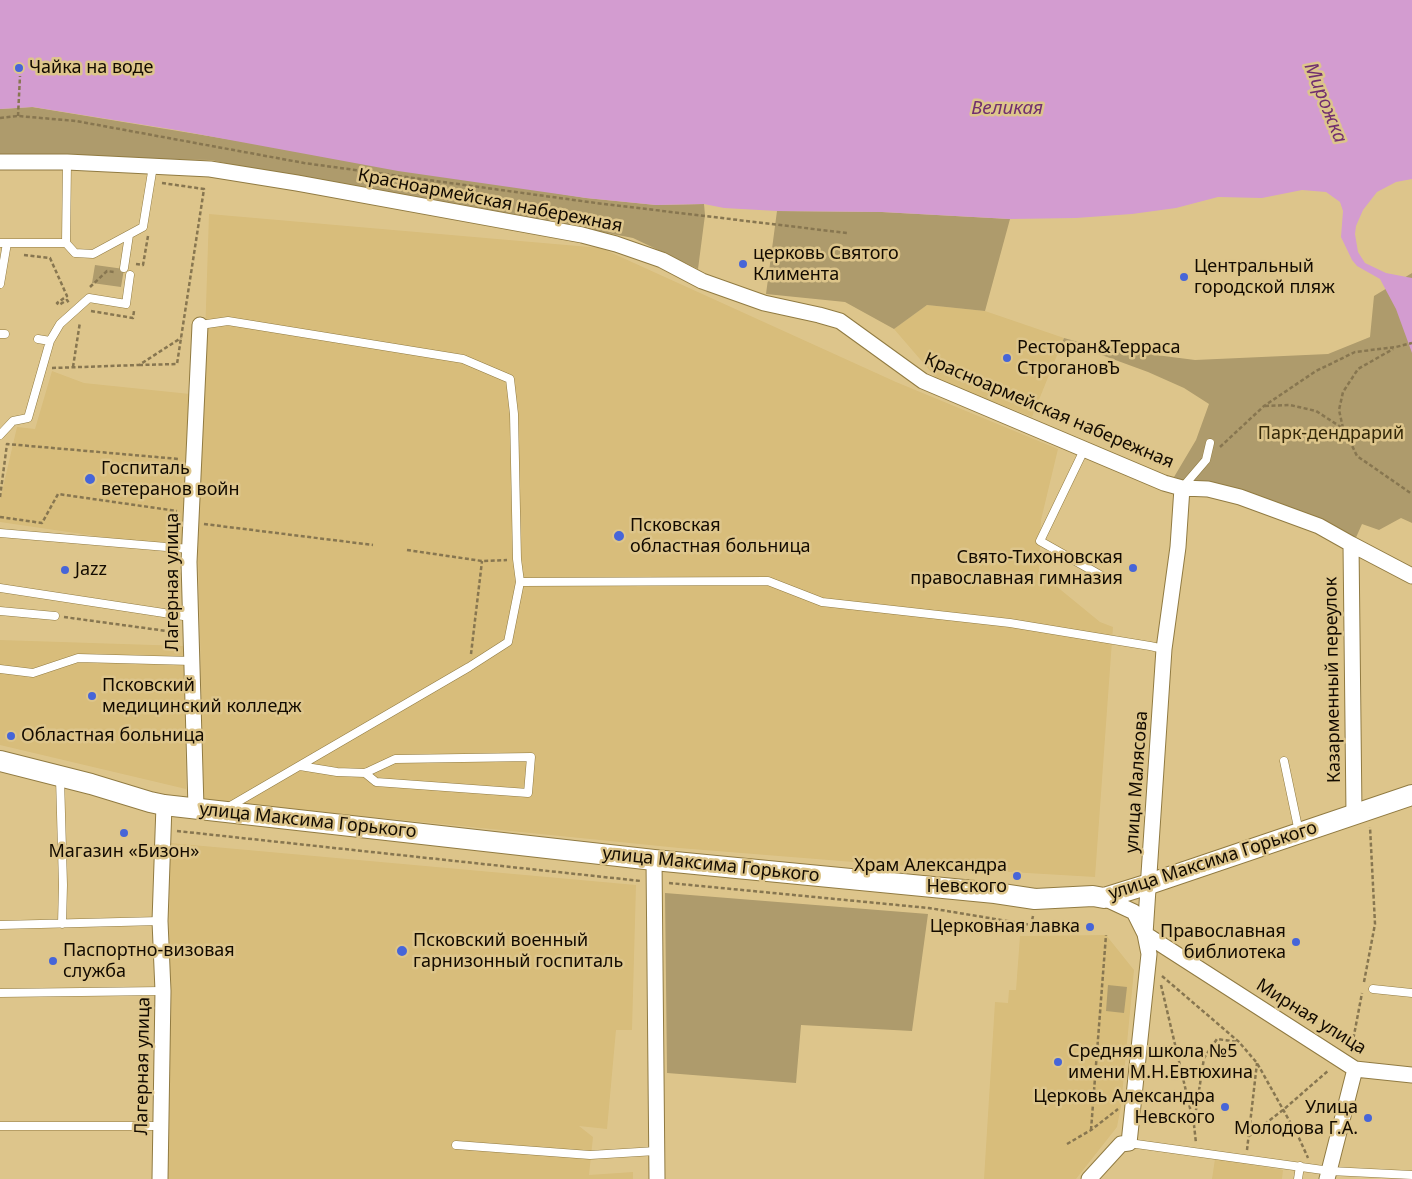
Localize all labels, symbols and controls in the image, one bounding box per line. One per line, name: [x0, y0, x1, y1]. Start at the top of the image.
place label: Чайка на воде: [29, 57, 153, 79]
water label: Мирожка: [1299, 60, 1351, 146]
marker: Чайка на воде: [13, 62, 25, 74]
water label: Великая: [971, 98, 1043, 120]
street label: Красноармейская набережная: [356, 165, 624, 237]
place label: церковь Святого Климента: [753, 243, 899, 286]
place label: Центральный городской пляж: [1194, 256, 1335, 298]
marker: церковь Святого Климента: [737, 258, 749, 270]
marker: Центральный городской пляж: [1178, 271, 1190, 283]
place label: Ресторан&Терраса СтрогановЪ: [1017, 337, 1181, 379]
street label: Красноармейская набережная: [921, 348, 1177, 474]
marker: Ресторан&Терраса СтрогановЪ: [1001, 352, 1013, 364]
park label: Парк-дендрарий: [1258, 423, 1404, 445]
place label: Госпиталь ветеранов войн: [101, 458, 240, 500]
marker: Госпиталь ветеранов войн: [83, 472, 97, 486]
street label: Лагерная улица: [162, 513, 184, 651]
place label: Псковская областная больница: [630, 515, 810, 558]
marker: Псковская областная больница: [612, 529, 626, 543]
place label: Свято-Тихоновская православная гимназия: [910, 547, 1123, 590]
place label: Jazz: [75, 559, 107, 581]
marker: Свято-Тихоновская православная гимназия: [1127, 562, 1139, 574]
marker: Jazz: [59, 564, 71, 576]
street label: Казарменный переулок: [1320, 577, 1346, 783]
place label: Псковский медицинский колледж: [102, 675, 302, 718]
marker: Псковский медицинский колледж: [86, 690, 98, 702]
street label: улица Малясова: [1121, 710, 1153, 854]
place label: Областная больница: [21, 725, 204, 747]
marker: Областная больница: [5, 730, 17, 742]
street label: улица Максима Горького: [198, 799, 418, 843]
street label: улица Максима Горького: [1106, 817, 1320, 905]
marker: Магазин «Бизон»: [118, 827, 130, 839]
place label: Магазин «Бизон»: [48, 841, 200, 863]
street label: улица Максима Горького: [601, 843, 821, 887]
place label: Храм Александра Невского: [854, 855, 1007, 898]
marker: Храм Александра Невского: [1011, 870, 1023, 882]
place label: Церковная лавка: [930, 916, 1080, 938]
marker: Церковная лавка: [1084, 921, 1096, 933]
place label: Православная библиотека: [1160, 921, 1286, 964]
place label: Псковский военный гарнизонный госпиталь: [413, 930, 623, 972]
marker: Православная библиотека: [1290, 936, 1302, 948]
place label: Паспортно-визовая служба: [63, 940, 235, 982]
marker: Псковский военный гарнизонный госпиталь: [395, 944, 409, 958]
marker: Паспортно-визовая служба: [47, 955, 59, 967]
street label: Мирная улица: [1252, 975, 1370, 1059]
street label: Лагерная улица: [131, 997, 155, 1135]
place label: Средняя школа №5 имени М.Н.Евтюхина: [1068, 1041, 1253, 1084]
marker: Средняя школа №5 имени М.Н.Евтюхина: [1052, 1056, 1064, 1068]
place label: Церковь Александра Невского: [1033, 1086, 1215, 1128]
place label: Улица Молодова Г.А.: [1234, 1097, 1358, 1140]
marker: Церковь Александра Невского: [1219, 1101, 1231, 1113]
marker: Улица Молодова Г.А.: [1362, 1112, 1374, 1124]

